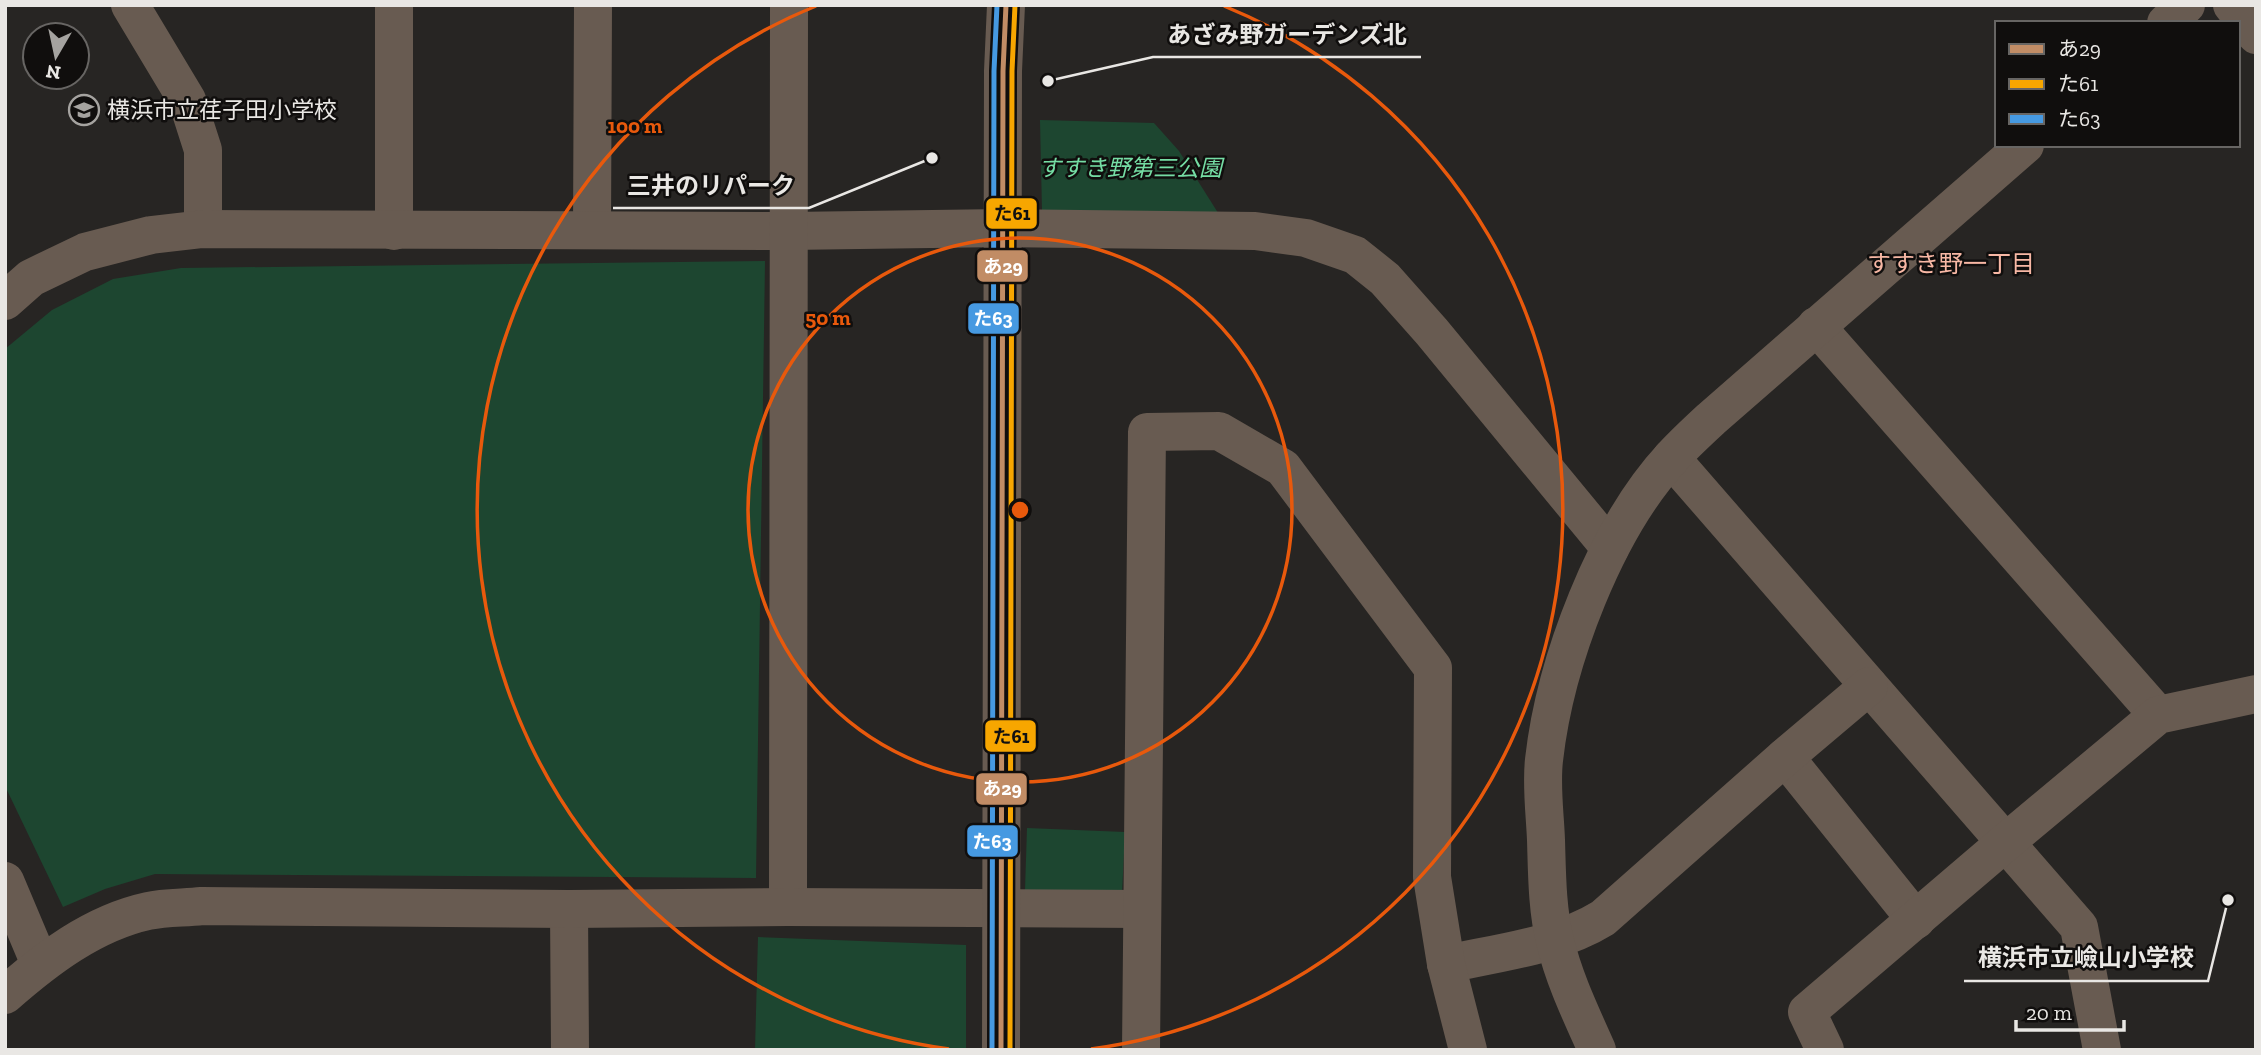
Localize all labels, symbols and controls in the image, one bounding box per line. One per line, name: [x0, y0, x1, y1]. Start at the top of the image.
callout: あざみ野ガーデンズ北: [1153, 12, 1421, 57]
text: あざみ野ガーデンズ北: [1167, 20, 1407, 49]
north arrow: [21, 21, 91, 91]
legend: [1995, 21, 2240, 147]
text: あ29: [2058, 36, 2101, 61]
text: N: [44, 60, 62, 85]
text: た61: [2058, 71, 2098, 96]
school or university icon: 横浜市立荏子田小学校: [67, 93, 101, 127]
place label: 横浜市立荏子田小学校: [107, 96, 337, 124]
text: た63: [2058, 106, 2100, 131]
text: 100 m: [608, 113, 663, 138]
park label: すすき野第三公園: [1038, 154, 1225, 182]
callout: 三井のリパーク: [613, 163, 809, 208]
text: 三井のリパーク: [627, 171, 795, 200]
line badge: た61: [985, 197, 1038, 230]
text: た61: [994, 202, 1031, 225]
line badge: あ29: [976, 249, 1029, 283]
district label: すすき野一丁目: [1867, 249, 2035, 278]
text: あ29: [983, 255, 1023, 278]
line badge: た63: [967, 302, 1020, 335]
text: 50 m: [805, 305, 851, 330]
text: た63: [973, 307, 1013, 330]
centre of rings: [1008, 498, 1032, 522]
line badge: た61: [984, 719, 1037, 753]
text: た61: [993, 725, 1030, 748]
line badge: あ29: [975, 772, 1028, 806]
text: あ29: [982, 777, 1022, 800]
line badge: た63: [966, 824, 1019, 858]
text: た63: [972, 830, 1012, 853]
callout: 横浜市立嶮山小学校: [1964, 936, 2208, 981]
text: 横浜市立嶮山小学校: [1978, 943, 2194, 972]
scale bar: [2016, 988, 2124, 1032]
text: 20 m: [2026, 1000, 2072, 1025]

